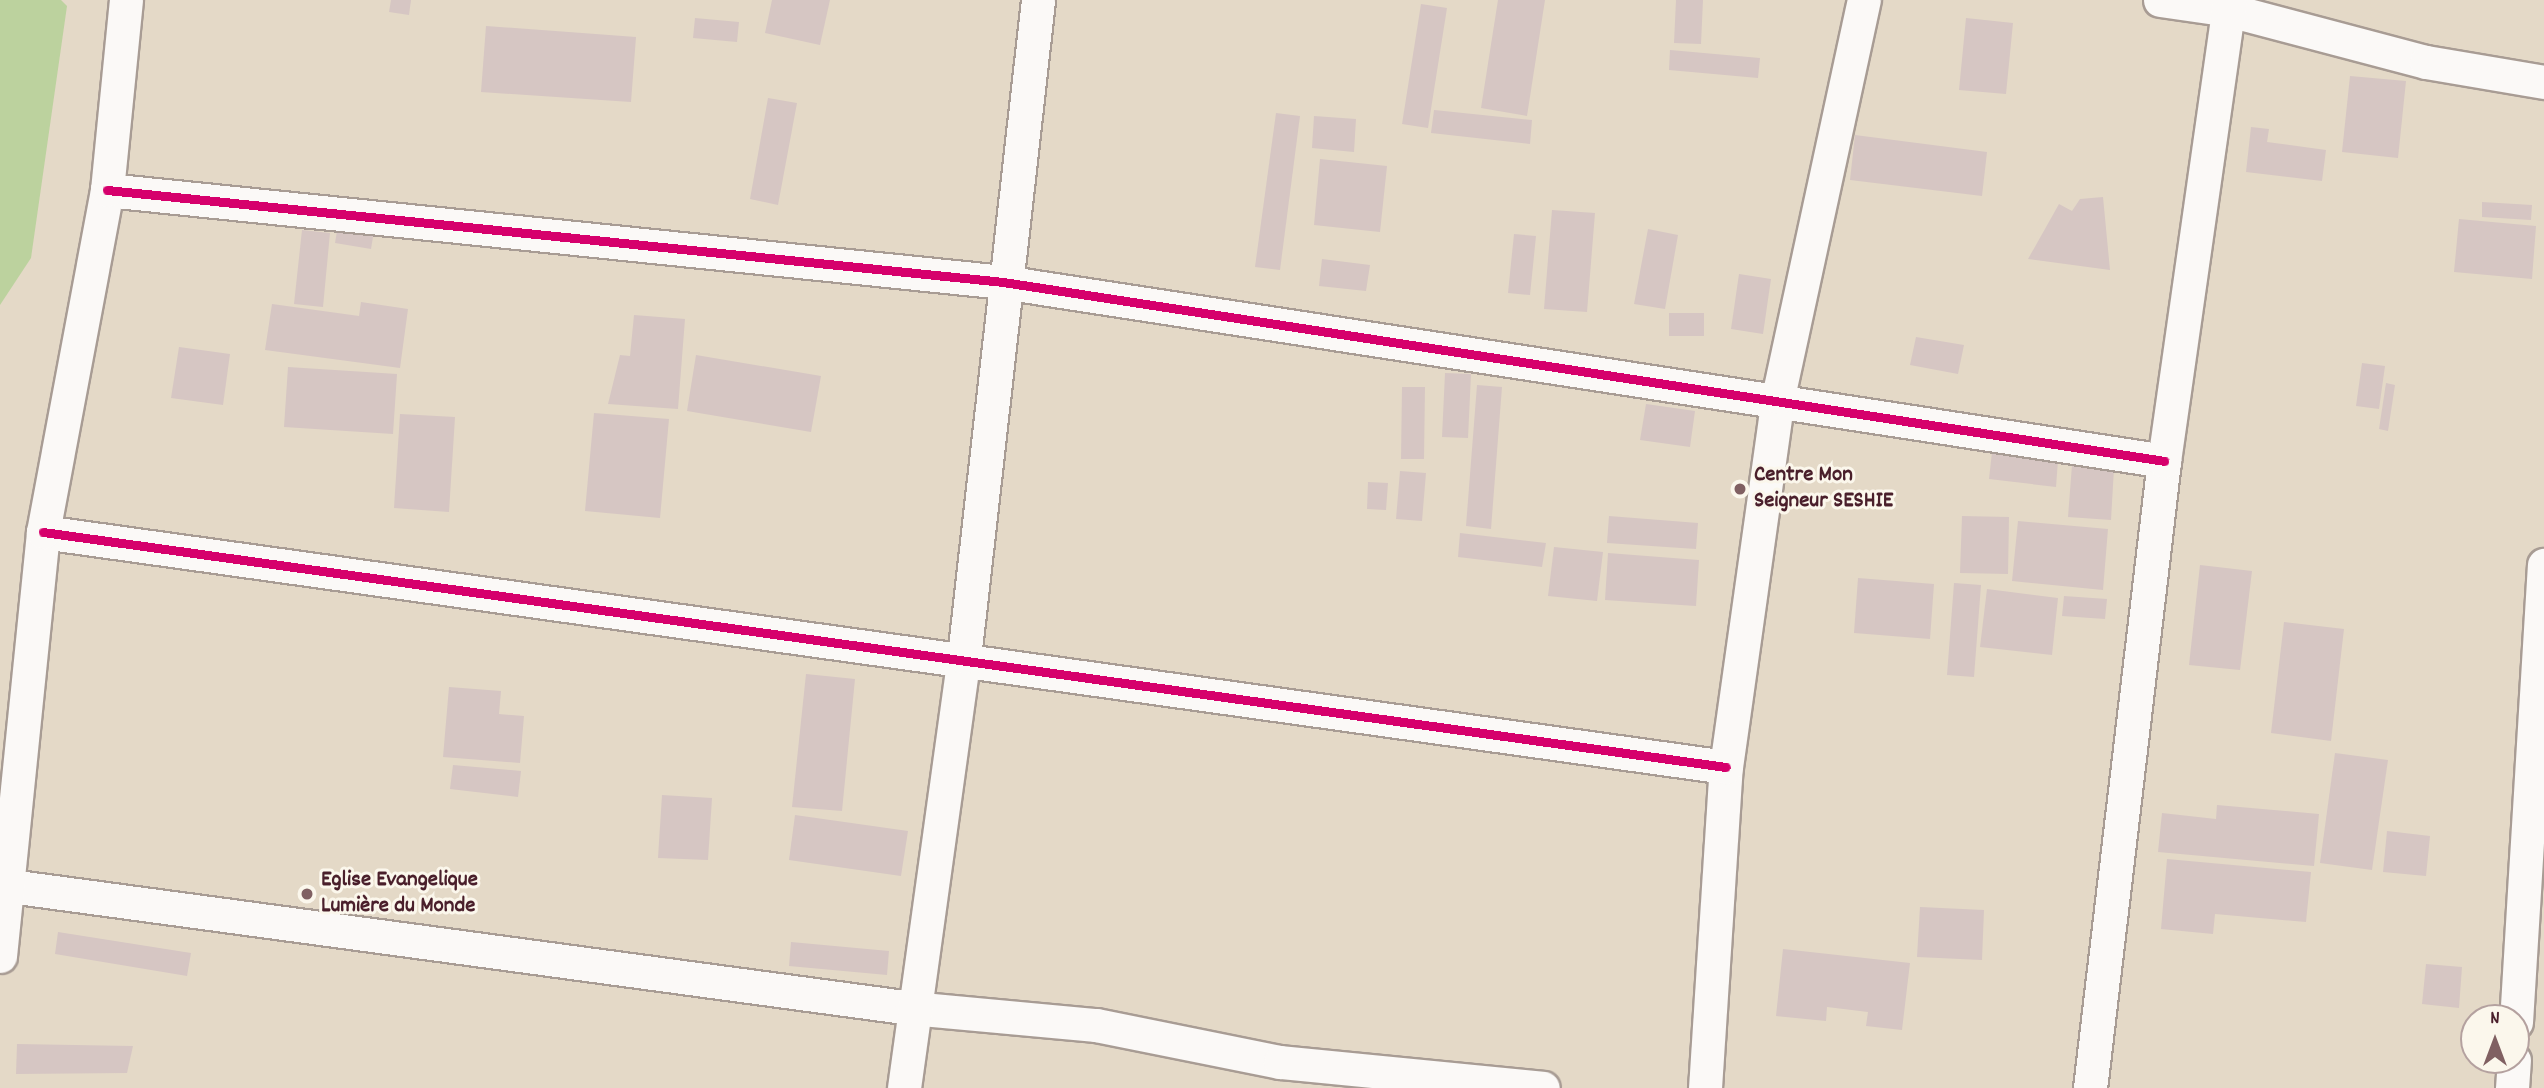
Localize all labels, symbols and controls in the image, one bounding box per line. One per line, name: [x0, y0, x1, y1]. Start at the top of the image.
place label: Centre Mon Seigneur SESHIE: [1754, 462, 1893, 516]
marker: Centre Mon Seigneur SESHIE: [1732, 481, 1748, 497]
place label: Eglise Evangelique Lumière du Monde: [321, 867, 478, 921]
marker: Eglise Evangelique Lumière du Monde: [299, 886, 315, 902]
north arrow: [2460, 1004, 2530, 1074]
text: N: [2490, 1006, 2500, 1033]

